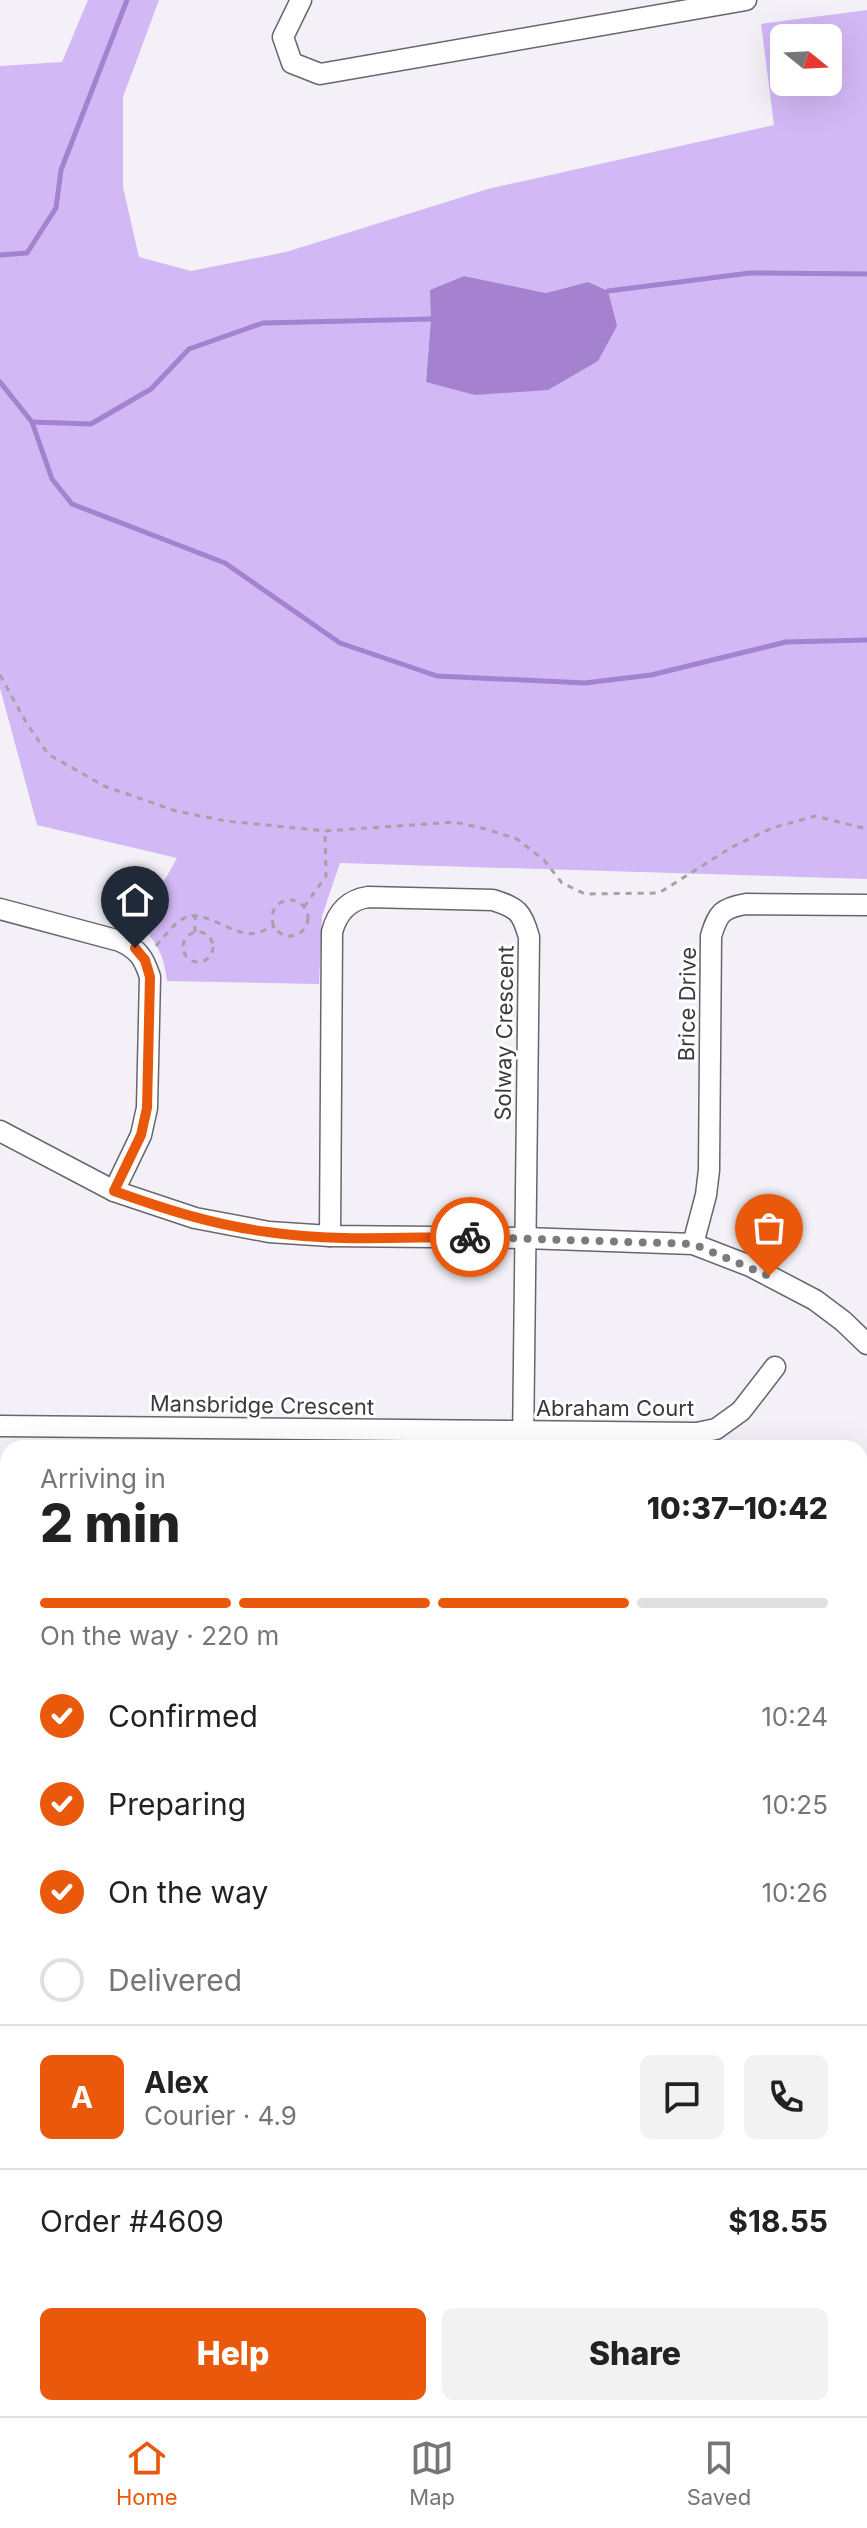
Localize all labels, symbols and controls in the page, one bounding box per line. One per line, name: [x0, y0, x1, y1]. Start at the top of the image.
north arrow: [770, 24, 842, 96]
map controls: [770, 24, 842, 96]
pin: [101, 866, 169, 948]
icon: home: [113, 878, 157, 922]
street label: Solway Crescent: [489, 945, 519, 1121]
street label: Brice Drive: [673, 947, 701, 1061]
pin: [735, 1194, 803, 1276]
courier: [430, 1197, 510, 1277]
icon: bag: [747, 1206, 791, 1250]
icon: bike: [448, 1215, 492, 1259]
street label: Mansbridge Crescent: [150, 1390, 374, 1420]
street label: Abraham Court: [536, 1395, 694, 1421]
text: Arriving in: [40, 1463, 166, 1494]
text: 10:37–10:42: [647, 1490, 828, 1526]
text: 2 min: [40, 1492, 181, 1555]
text: On the way · 220 m: [40, 1620, 279, 1651]
icon: check: [40, 1694, 84, 1738]
text: Confirmed: [108, 1698, 258, 1734]
text: 10:24: [761, 1701, 828, 1732]
icon: check: [40, 1782, 84, 1826]
text: Preparing: [108, 1786, 246, 1822]
text: 10:25: [762, 1789, 828, 1820]
icon: check: [40, 1870, 84, 1914]
text: On the way: [108, 1874, 268, 1910]
text: 10:26: [762, 1877, 828, 1908]
text: Delivered: [108, 1962, 242, 1998]
button: chat: [640, 2055, 724, 2139]
button: phone: [744, 2055, 828, 2139]
text: Alex: [144, 2064, 209, 2100]
text: A: [71, 2079, 93, 2115]
text: Courier · 4.9: [144, 2100, 297, 2131]
text: Order #4609: [40, 2203, 224, 2239]
text: $18.55: [728, 2203, 828, 2239]
button: Help: [40, 2308, 426, 2400]
button: Share: [442, 2308, 828, 2400]
tab: Home: [116, 2436, 178, 2510]
tab: Map: [409, 2436, 455, 2510]
tab: Saved: [687, 2436, 751, 2510]

